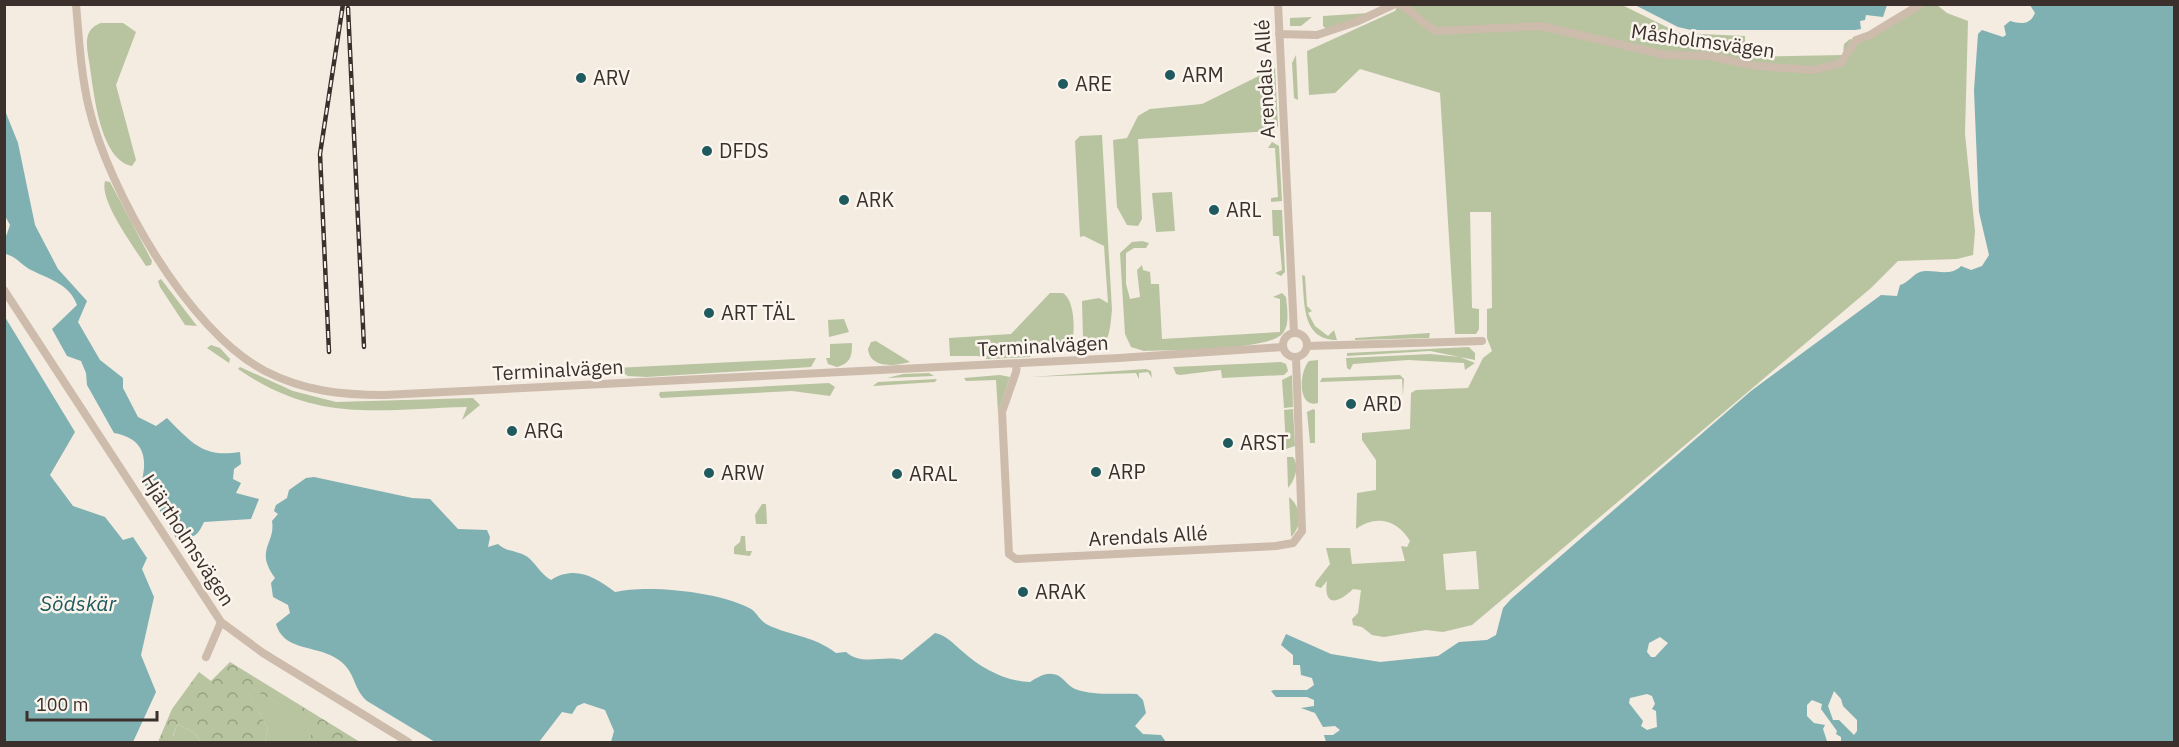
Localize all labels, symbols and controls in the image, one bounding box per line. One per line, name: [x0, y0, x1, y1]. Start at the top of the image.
street label: Måsholmsvägen: [1630, 17, 1777, 64]
street label: Arendals Allé: [1248, 19, 1281, 139]
place label: ARM: [1182, 61, 1224, 88]
place label: ARV: [593, 64, 630, 91]
marker: ARM: [1163, 68, 1177, 82]
place label: ARE: [1075, 70, 1112, 97]
marker: ARV: [574, 71, 588, 85]
marker: ARE: [1056, 77, 1070, 91]
place label: DFDS: [719, 137, 769, 164]
marker: DFDS: [700, 144, 714, 158]
place label: ARK: [856, 186, 895, 213]
marker: ARK: [837, 193, 851, 207]
place label: ARL: [1226, 196, 1262, 223]
marker: ARL: [1207, 203, 1221, 217]
place label: ART TÄL: [721, 299, 795, 326]
marker: ART TÄL: [702, 306, 716, 320]
street label: Terminalvägen: [977, 329, 1109, 362]
street label: Terminalvägen: [492, 353, 624, 386]
place label: ARD: [1363, 390, 1402, 417]
marker: ARD: [1344, 397, 1358, 411]
place label: ARG: [524, 417, 563, 444]
marker: ARG: [505, 424, 519, 438]
place label: ARST: [1240, 429, 1288, 456]
marker: ARST: [1221, 436, 1235, 450]
place label: ARP: [1108, 458, 1146, 485]
place label: ARW: [721, 459, 764, 486]
place label: ARAL: [909, 460, 957, 487]
marker: ARP: [1089, 465, 1103, 479]
marker: ARW: [702, 466, 716, 480]
marker: ARAL: [890, 467, 904, 481]
street label: Hjärtholmsvägen: [136, 468, 241, 611]
street label: Arendals Allé: [1088, 519, 1208, 552]
place label: ARAK: [1035, 578, 1086, 605]
marker: ARAK: [1016, 585, 1030, 599]
water label: Södskär: [40, 589, 117, 617]
scale bar: [27, 684, 158, 722]
text: 100 m: [36, 693, 88, 716]

